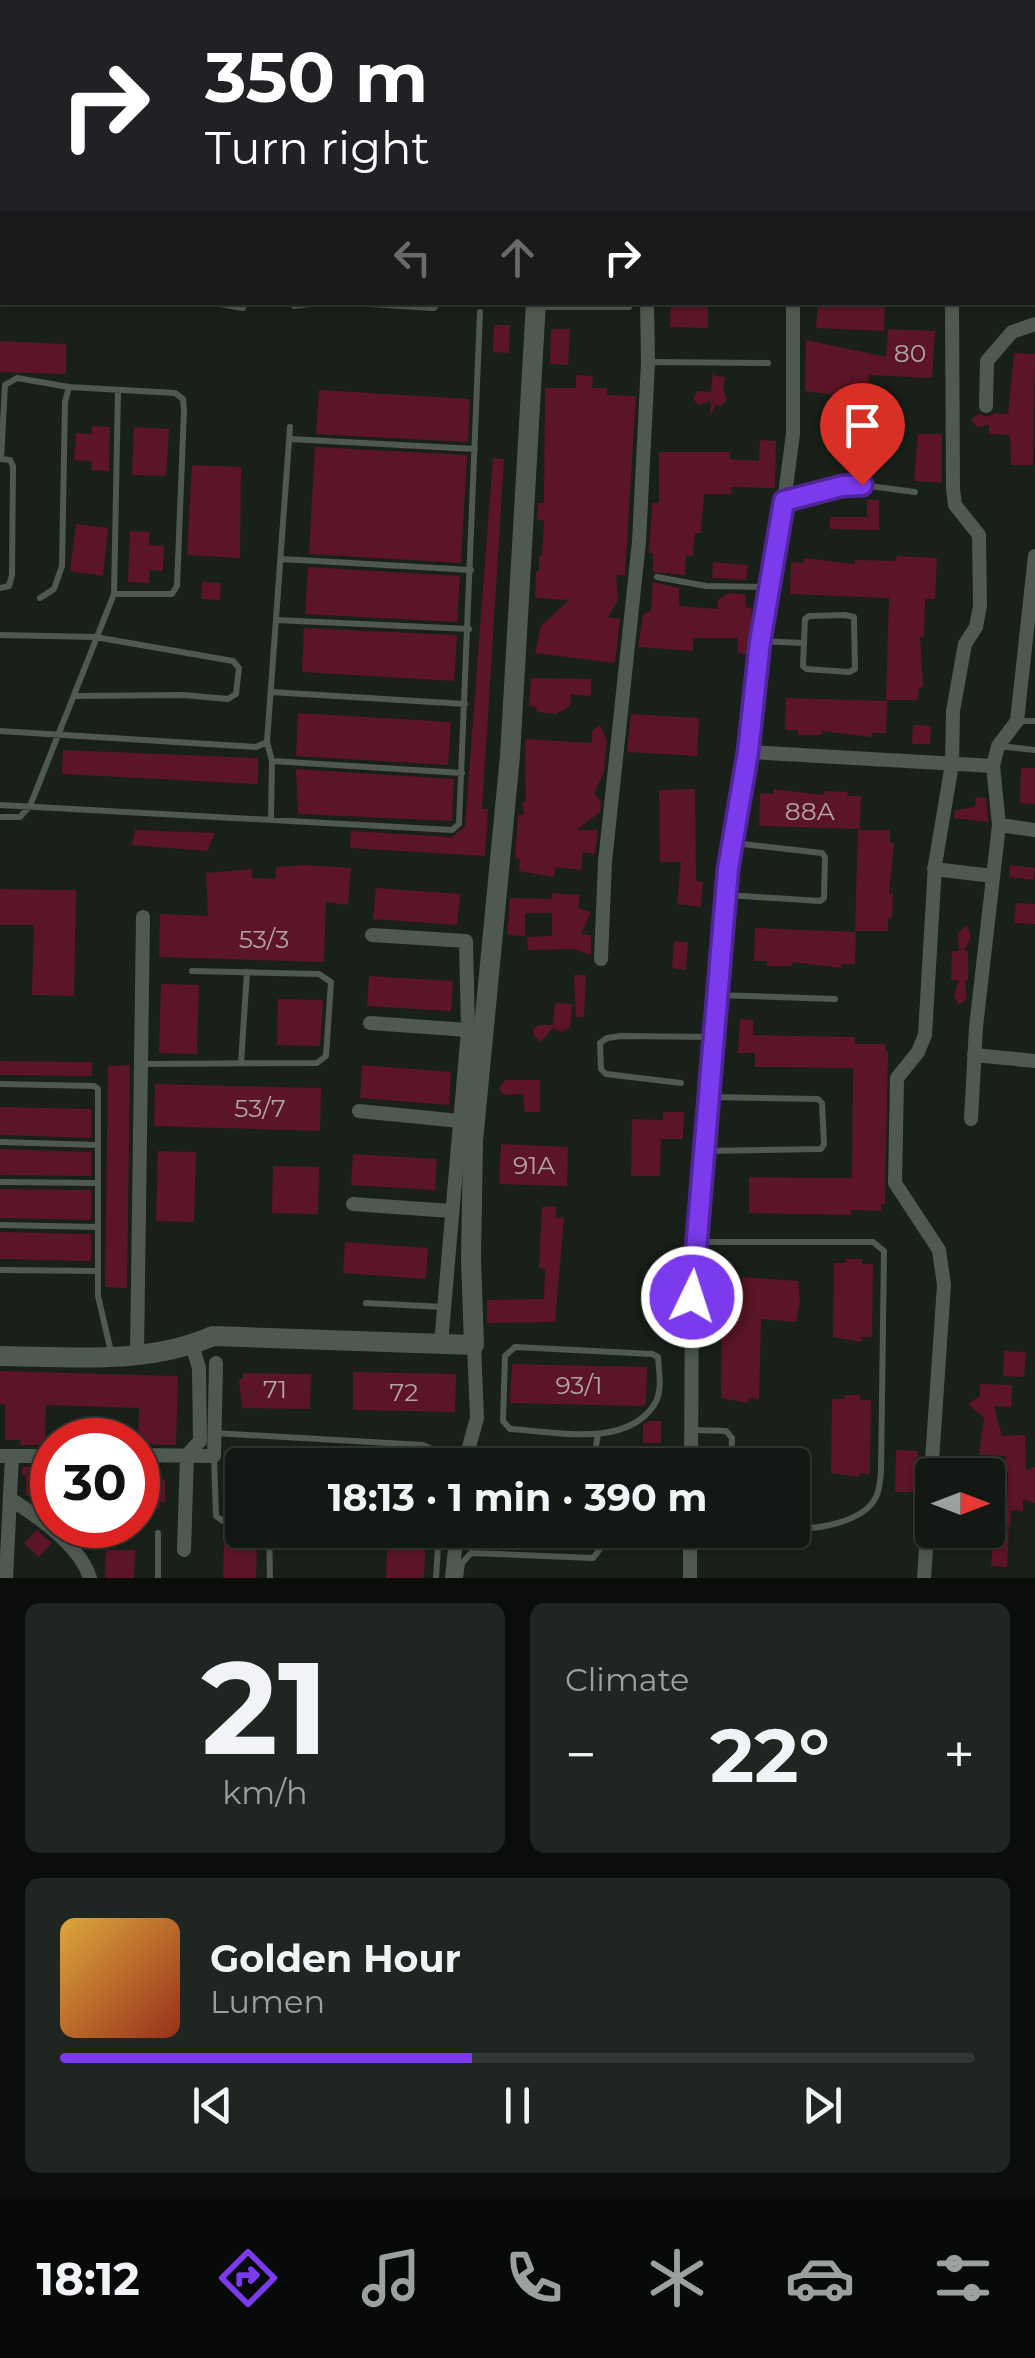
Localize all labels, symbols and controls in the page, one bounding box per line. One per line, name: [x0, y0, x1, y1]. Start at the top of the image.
text: 350 m: [205, 34, 428, 120]
icon: right: [40, 40, 170, 170]
text: Turn right: [205, 120, 430, 175]
icon: left: [385, 230, 440, 285]
icon: ahead: [490, 230, 545, 285]
icon: right: [595, 230, 650, 285]
house number: 80: [894, 338, 926, 368]
pin: [820, 383, 905, 486]
icon: arrive: [835, 398, 890, 453]
house number: 88А: [785, 796, 836, 826]
house number: 53/3: [239, 924, 289, 954]
house number: 53/7: [234, 1093, 286, 1123]
house number: 91A: [513, 1150, 555, 1180]
position arrow: [640, 1245, 744, 1349]
house number: 93/1: [555, 1370, 603, 1400]
house number: 71: [263, 1374, 287, 1404]
house number: 72: [390, 1377, 418, 1407]
speed limit sign: 30: [30, 1418, 160, 1548]
north arrow: [915, 1458, 1005, 1548]
map controls: [915, 1458, 1005, 1548]
text: 18:13 · 1 min · 390 m: [328, 1474, 707, 1521]
text: 21: [201, 1628, 329, 1787]
text: Climate: [565, 1660, 689, 1699]
text: 22°: [710, 1709, 830, 1801]
text: −: [565, 1721, 597, 1788]
text: +: [943, 1721, 975, 1788]
text: km/h: [222, 1773, 308, 1812]
text: Golden Hour: [210, 1935, 461, 1982]
text: Lumen: [210, 1982, 325, 2021]
icon: previous: [185, 2078, 240, 2133]
icon: pause: [490, 2078, 545, 2133]
icon: next: [795, 2078, 850, 2133]
icon: directions: [213, 2243, 283, 2313]
icon: music: [356, 2243, 426, 2313]
icon: phone: [499, 2243, 569, 2313]
icon: climate: [642, 2243, 712, 2313]
icon: car: [785, 2243, 855, 2313]
icon: filters: [928, 2243, 998, 2313]
text: 18:12: [37, 2251, 140, 2306]

